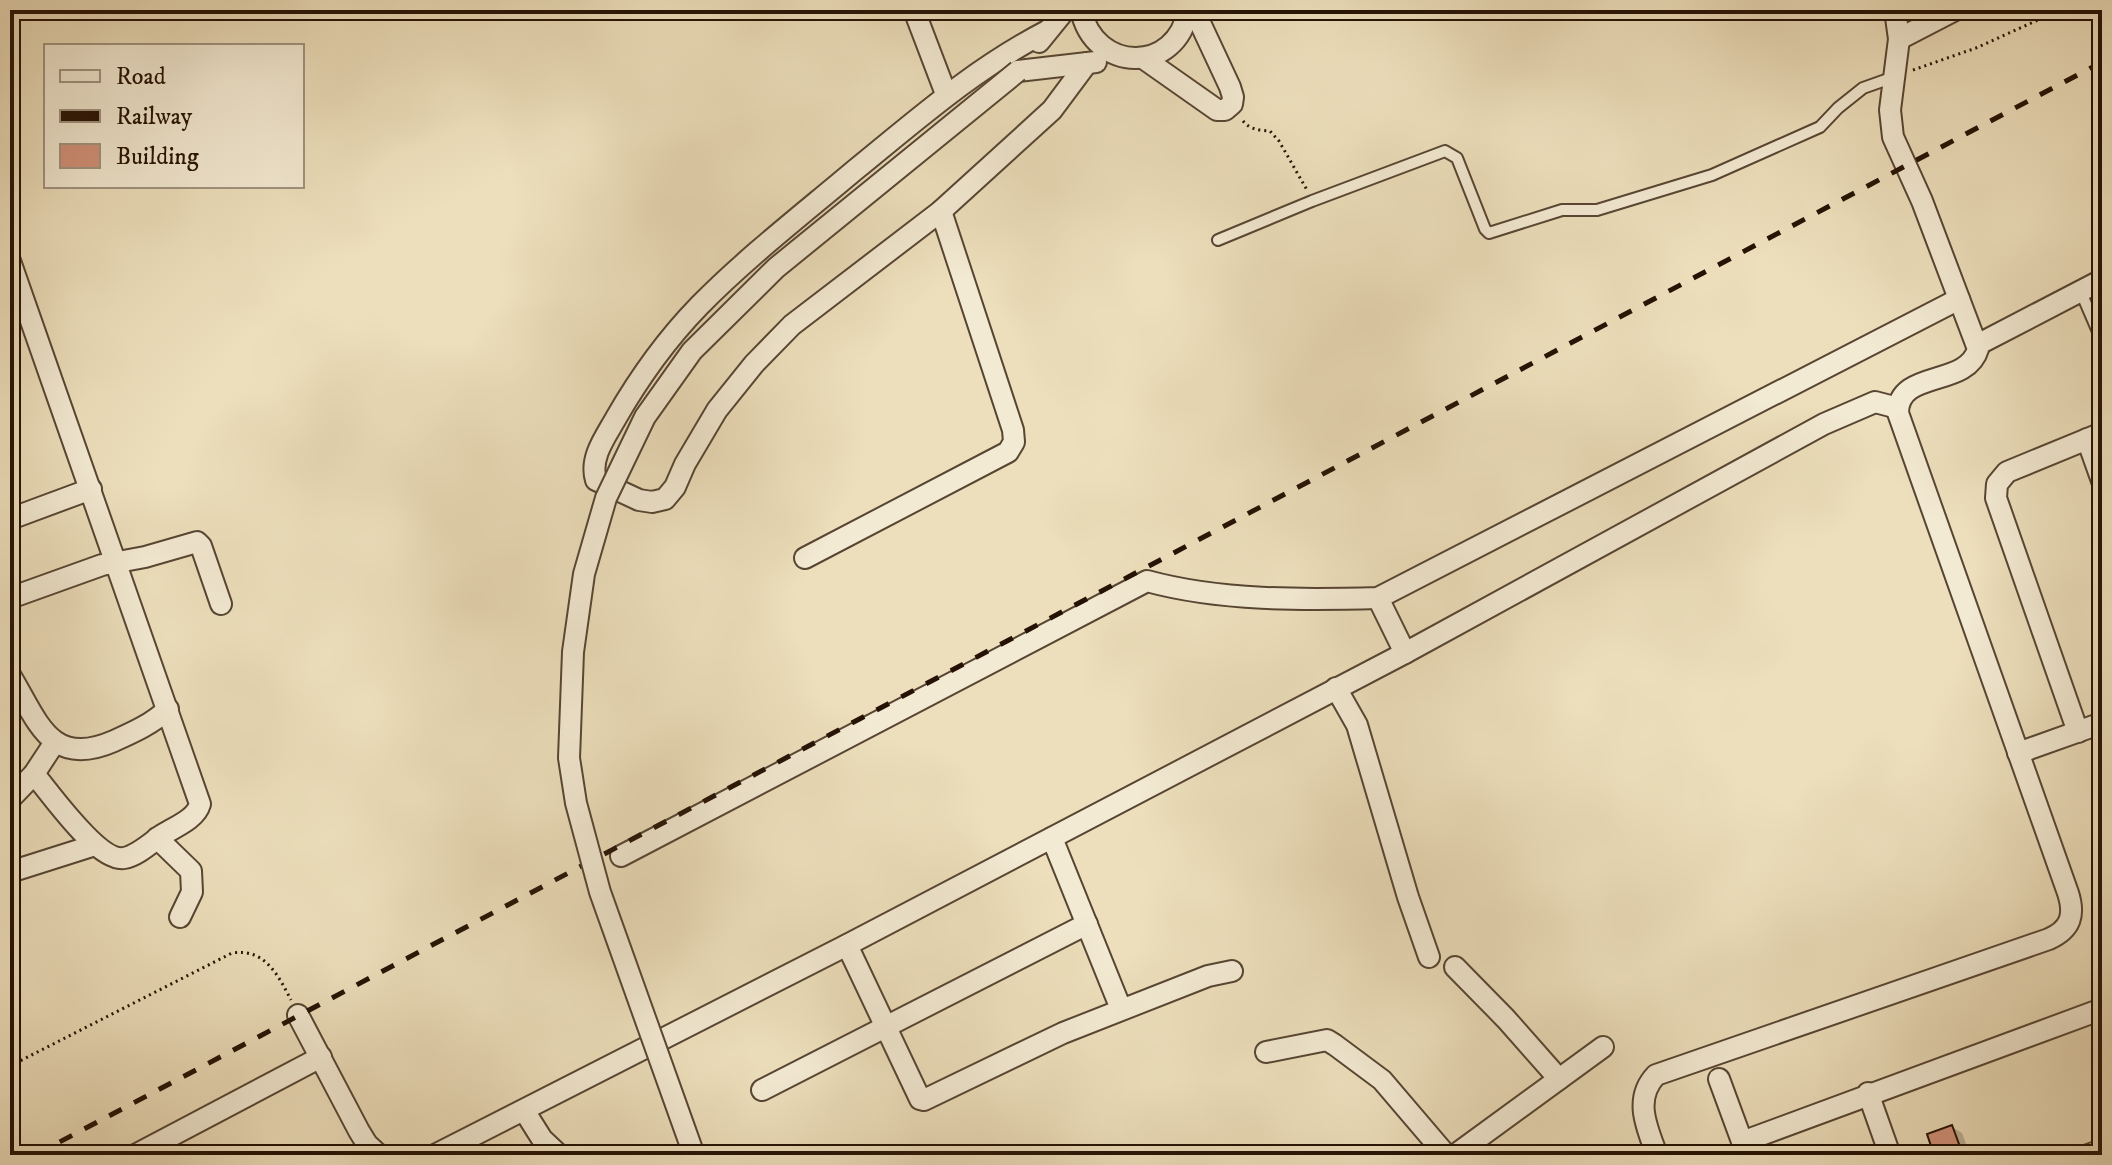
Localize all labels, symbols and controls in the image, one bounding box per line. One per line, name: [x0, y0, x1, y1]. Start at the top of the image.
legend: [44, 44, 304, 188]
text: Road: [116, 62, 166, 92]
text: Railway: [116, 102, 193, 132]
text: Building: [116, 142, 199, 172]

